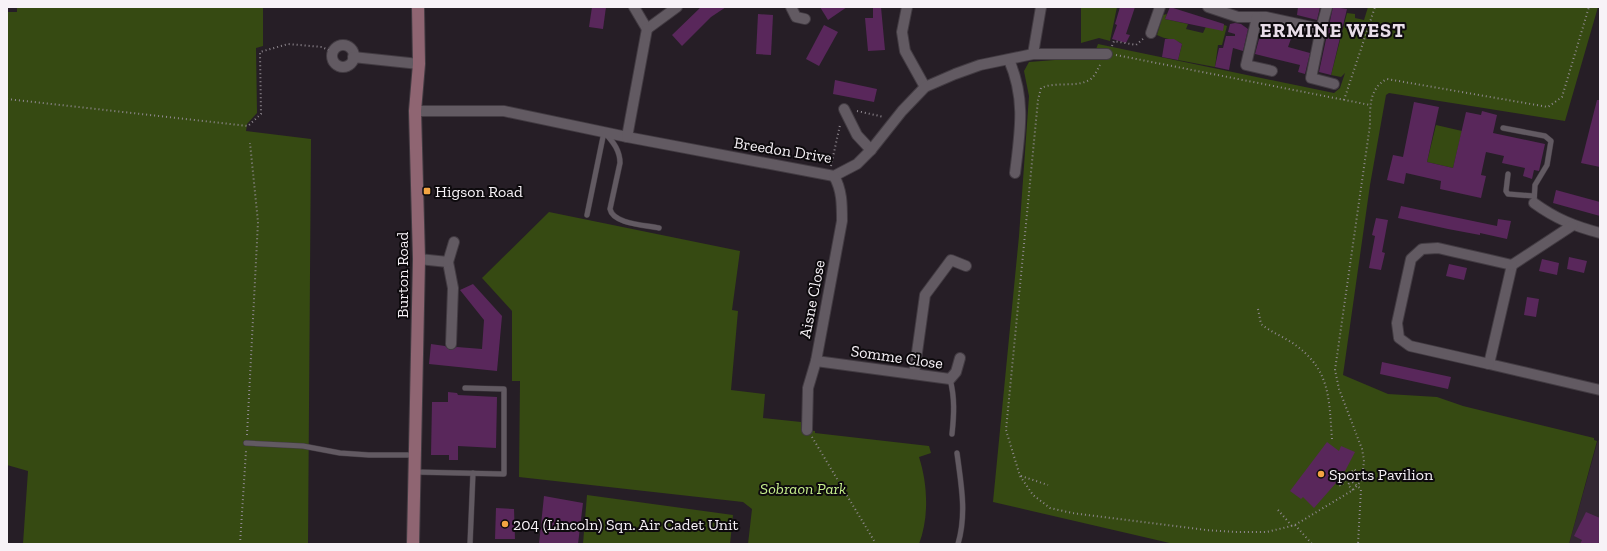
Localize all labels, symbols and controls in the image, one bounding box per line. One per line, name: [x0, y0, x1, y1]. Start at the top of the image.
district label: ERMINE WEST: [1260, 18, 1406, 42]
street label: Breedon Drive: [733, 133, 833, 167]
place label: Higson Road: [435, 182, 523, 201]
marker: Higson Road: [422, 186, 432, 196]
street label: Burton Road: [393, 231, 412, 318]
street label: Aisne Close: [795, 258, 829, 340]
street label: Somme Close: [850, 341, 944, 373]
place label: Sports Pavilion: [1329, 465, 1434, 484]
marker: Sports Pavilion: [1316, 469, 1326, 479]
park label: Sobraon Park: [760, 479, 846, 498]
place label: 204 (Lincoln) Sqn. Air Cadet Unit: [513, 515, 738, 534]
marker: 204 (Lincoln) Sqn. Air Cadet Unit: [500, 519, 510, 529]

